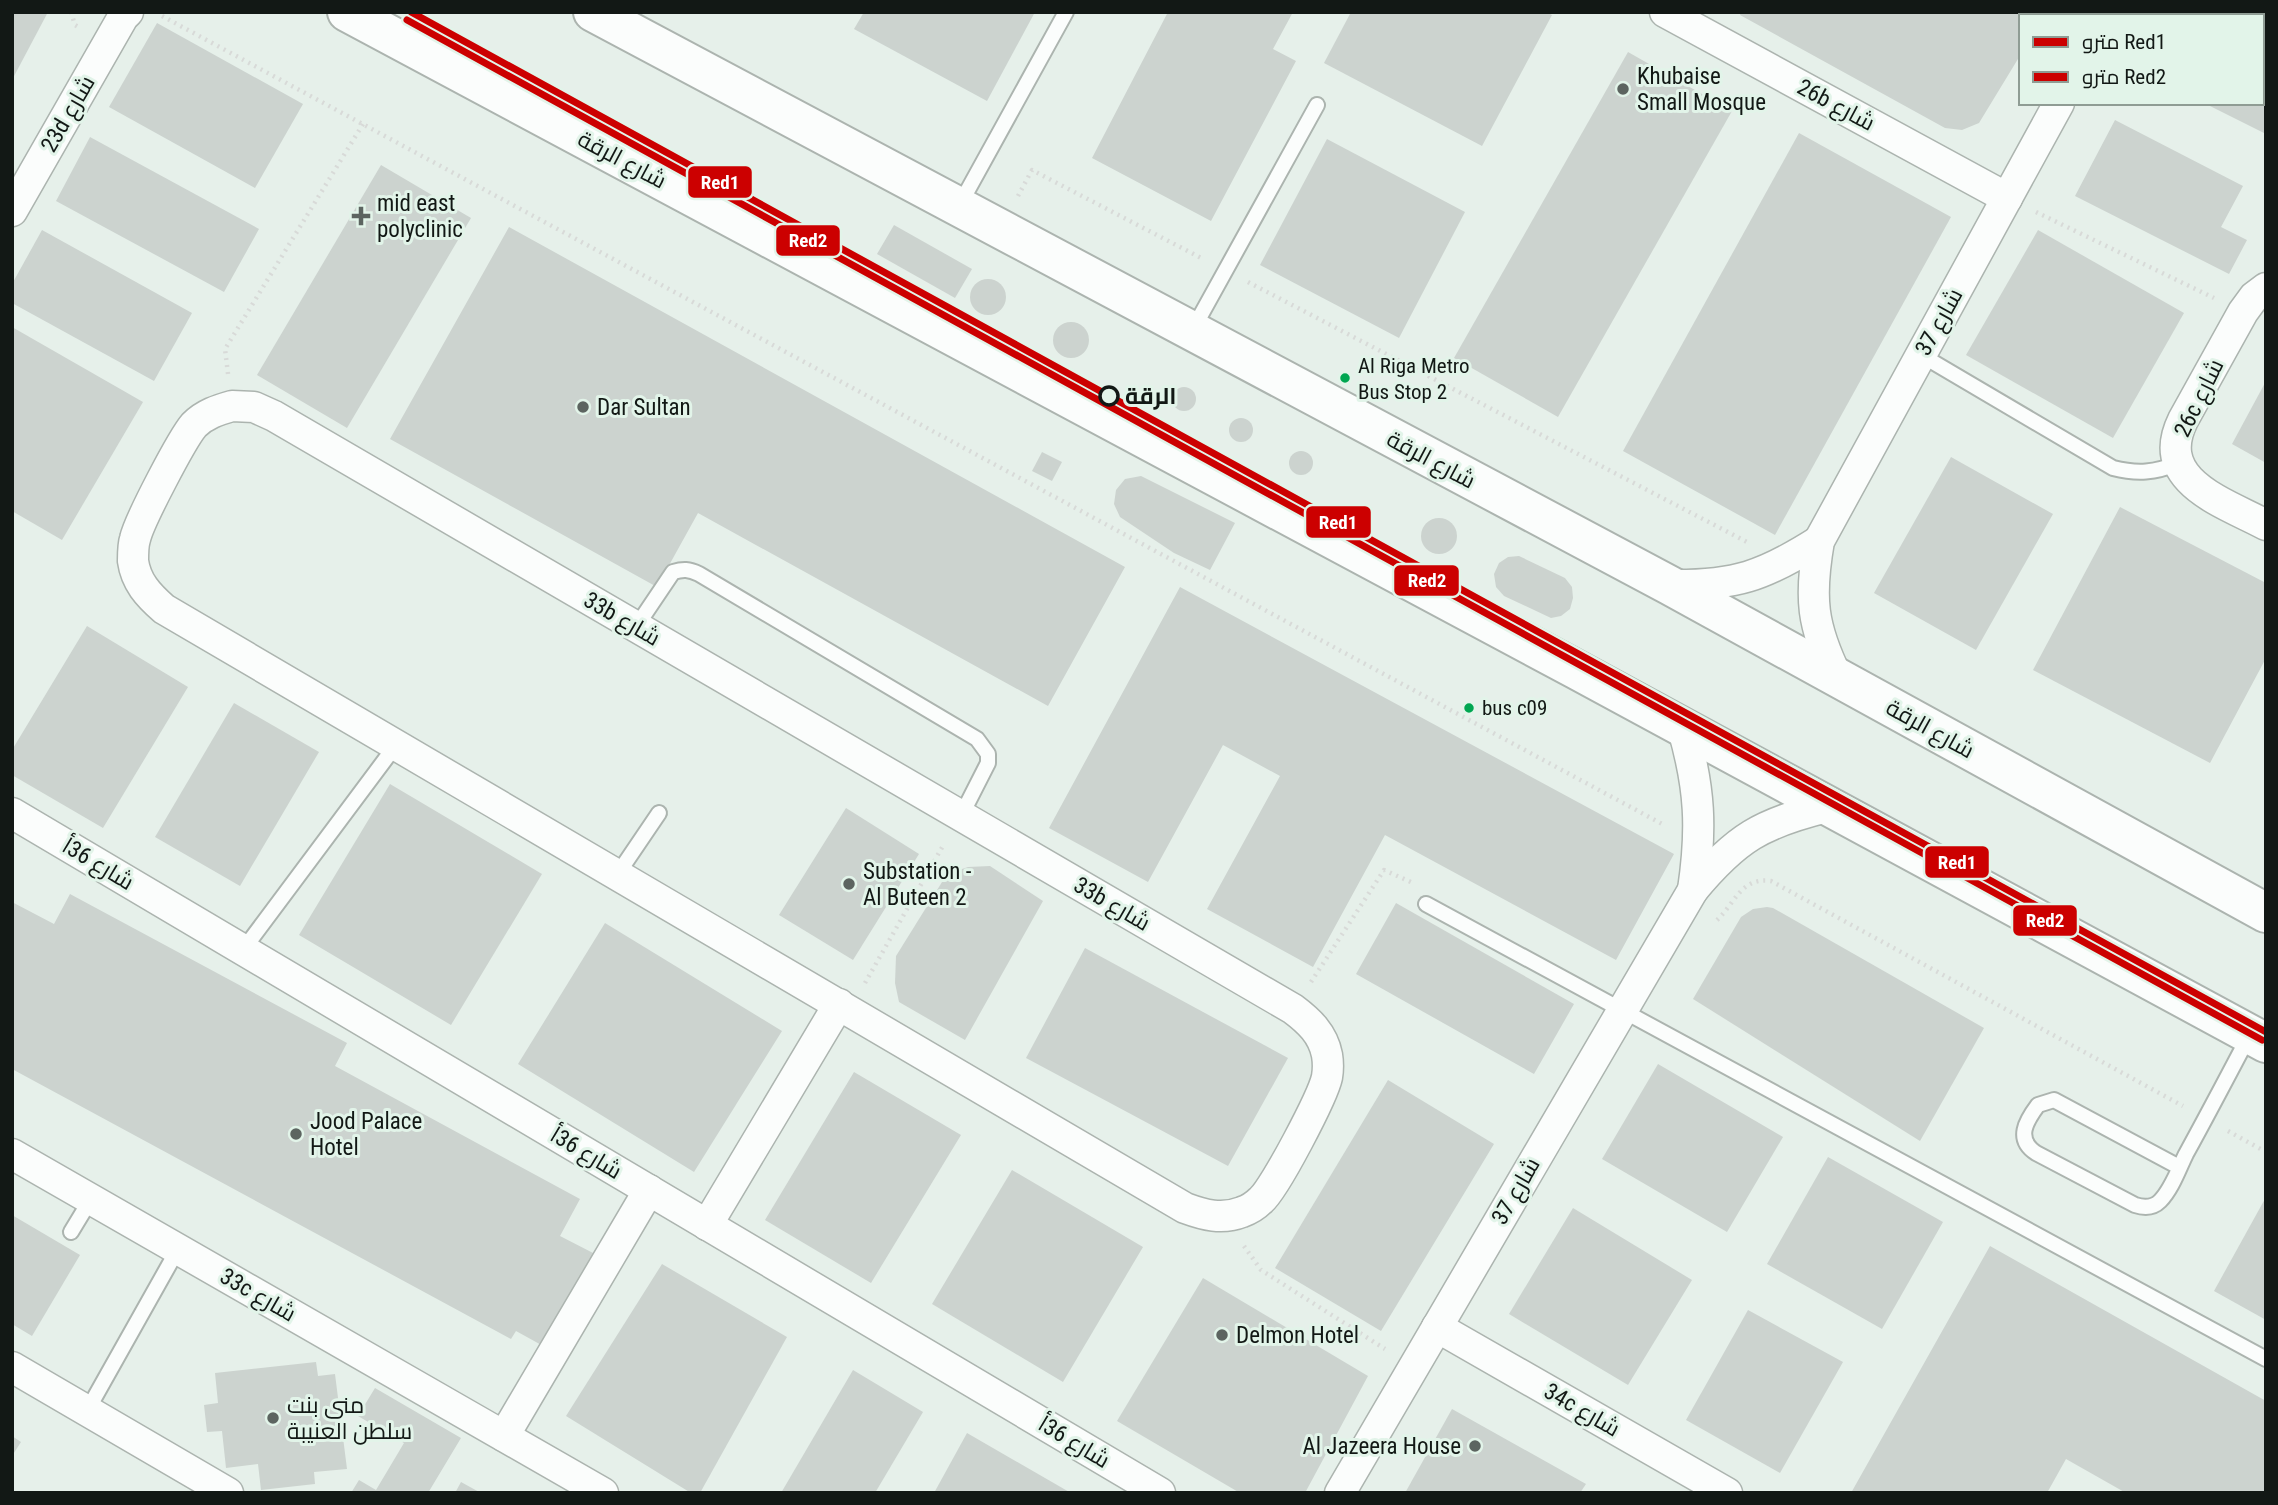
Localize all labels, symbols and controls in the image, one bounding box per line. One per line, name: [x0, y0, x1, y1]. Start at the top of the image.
legend: [2019, 14, 2264, 105]
text: مترو Red1: [2082, 30, 2166, 54]
place label: Khubaise Small Mosque: [1637, 63, 1766, 116]
text: مترو Red2: [2082, 65, 2166, 89]
street label: 23d شارع: [35, 71, 102, 158]
street label: 26b شارع: [1792, 73, 1879, 138]
marker: Khubaise Small Mosque: [1615, 81, 1631, 97]
street label: شارع الرقة: [572, 125, 671, 196]
line badge: Red1: [687, 165, 753, 199]
text: Red1: [701, 171, 739, 194]
place label: mid east polyclinic: [377, 190, 463, 243]
marker: mid east polyclinic: [351, 206, 371, 226]
line badge: Red2: [775, 224, 841, 257]
text: Red2: [789, 229, 827, 252]
street label: شارع 37: [1910, 284, 1970, 361]
place label: Al Riga Metro Bus Stop 2: [1358, 354, 1470, 404]
street label: 26c شارع: [2169, 355, 2231, 442]
marker: Al Riga Metro Bus Stop 2: [1338, 371, 1352, 385]
place label: الرقة: [1125, 383, 1177, 410]
marker: الرقة: [1099, 386, 1119, 406]
place label: Dar Sultan: [597, 394, 691, 421]
marker: Dar Sultan: [575, 399, 591, 415]
street label: شارع الرقة: [1381, 425, 1480, 496]
line badge: Red1: [1305, 505, 1372, 539]
text: Red1: [1319, 511, 1357, 534]
line badge: Red2: [1393, 564, 1460, 597]
text: Red2: [1408, 569, 1446, 592]
street label: 33b شارع: [578, 586, 665, 653]
street label: شارع الرقة: [1880, 694, 1979, 766]
place label: bus c09: [1482, 696, 1547, 720]
marker: bus c09: [1462, 701, 1476, 715]
street label: شارع 36أ: [56, 830, 140, 898]
line badge: Red1: [1924, 845, 1990, 879]
text: Red1: [1938, 851, 1976, 874]
place label: Substation - Al Buteen 2: [863, 858, 972, 911]
street label: 33b شارع: [1068, 871, 1155, 938]
marker: Substation - Al Buteen 2: [841, 876, 857, 892]
line badge: Red2: [2012, 904, 2078, 937]
text: Red2: [2026, 909, 2064, 932]
place label: Jood Palace Hotel: [310, 1108, 422, 1161]
street label: شارع 36أ: [544, 1119, 628, 1187]
marker: Jood Palace Hotel: [288, 1126, 304, 1142]
street label: شارع 37: [1486, 1153, 1548, 1230]
street label: 33c شارع: [214, 1263, 301, 1329]
place label: Delmon Hotel: [1236, 1322, 1359, 1349]
marker: Delmon Hotel: [1214, 1327, 1230, 1343]
street label: 34c شارع: [1538, 1378, 1625, 1444]
place label: منى بنت سلطن العنيبة: [287, 1392, 412, 1445]
street label: شارع 36أ: [1032, 1408, 1116, 1476]
marker: منى بنت سلطن العنيبة: [265, 1410, 281, 1426]
place label: Al Jazeera House: [1303, 1433, 1461, 1460]
marker: Al Jazeera House: [1467, 1438, 1483, 1454]

